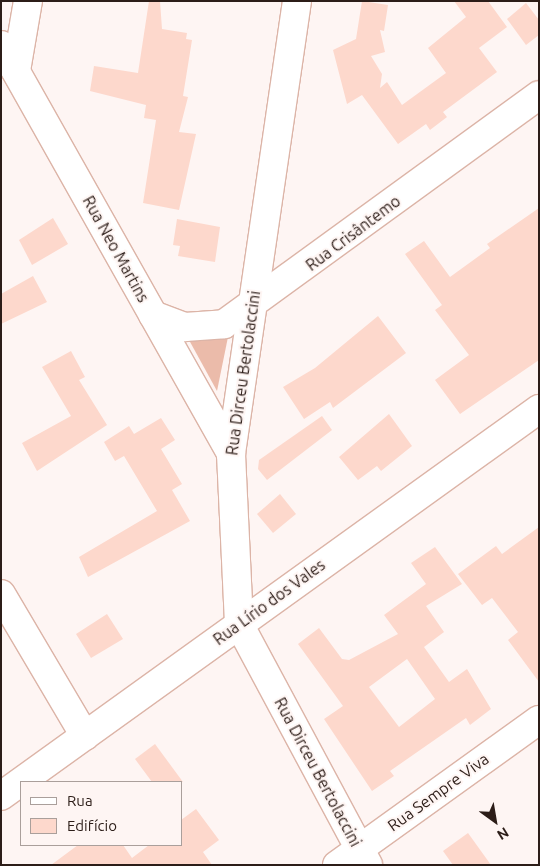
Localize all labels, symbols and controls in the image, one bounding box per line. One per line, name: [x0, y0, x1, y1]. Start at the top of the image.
street label: Rua Crisântemo: [302, 191, 404, 275]
street label: Rua Neo Martins: [79, 192, 153, 306]
street label: Rua Dirceu Bertolaccini: [222, 289, 264, 457]
street label: Rua Lírio dos Vales: [209, 555, 329, 649]
street label: Rua Dirceu Bertolaccini: [271, 694, 365, 850]
street label: Rua Sempre Viva: [384, 749, 492, 835]
legend: [20, 781, 182, 846]
text: Rua: [67, 792, 93, 809]
north arrow: [470, 796, 520, 846]
text: Edifício: [67, 817, 117, 834]
text: N: [494, 824, 512, 843]

